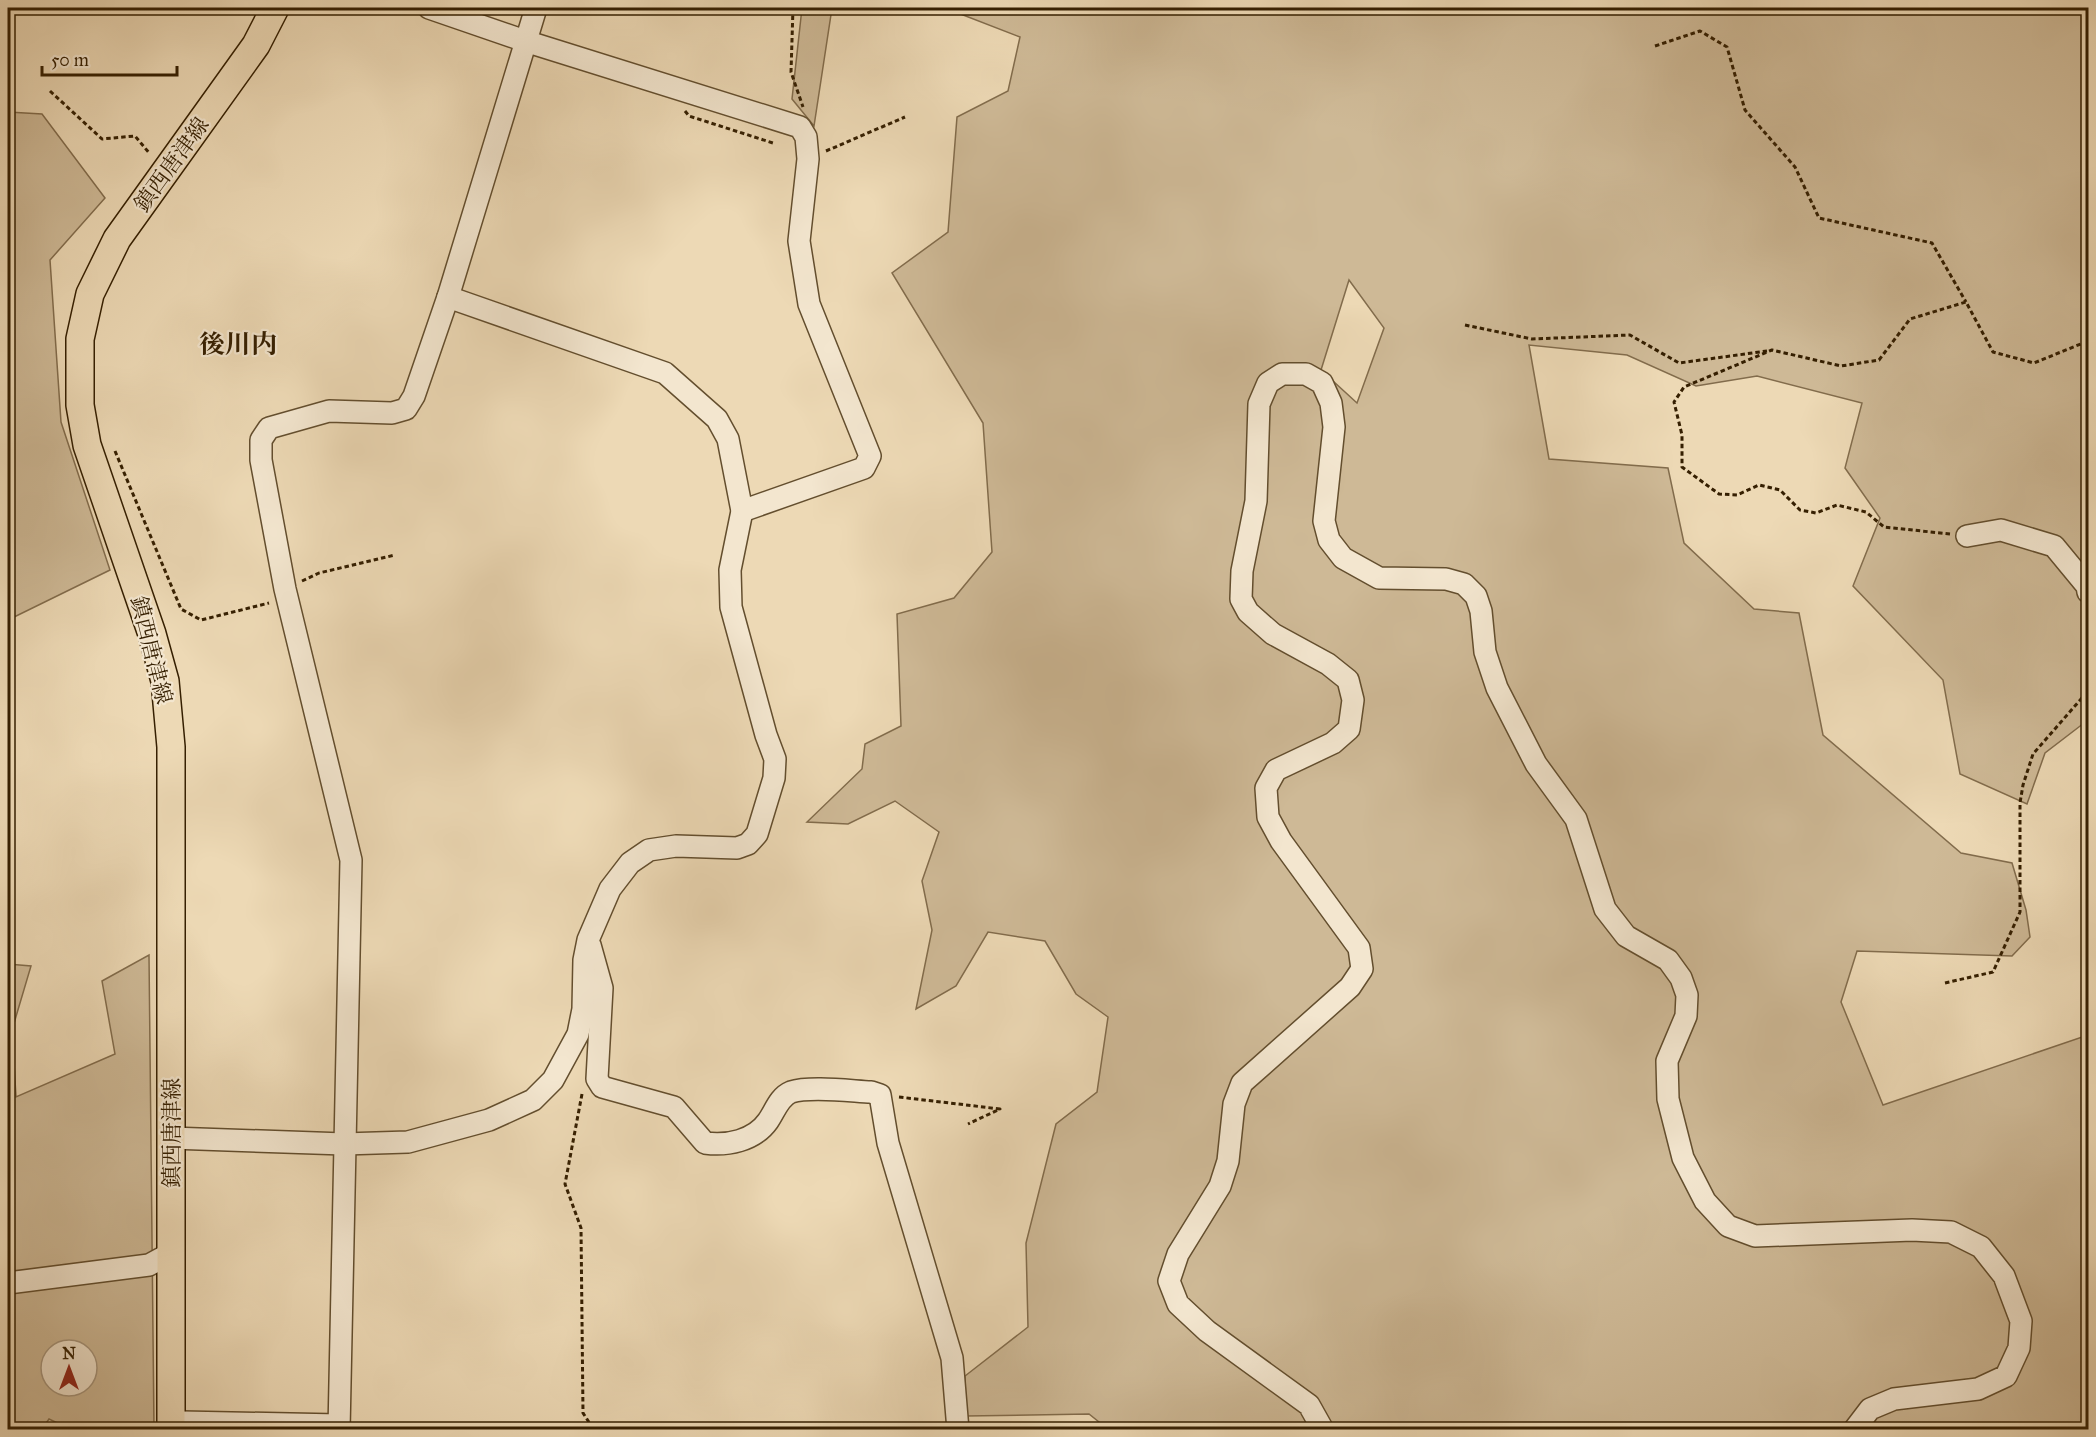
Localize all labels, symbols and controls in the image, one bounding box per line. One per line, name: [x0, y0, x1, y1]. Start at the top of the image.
scale bar: [42, 39, 177, 77]
text: 50 m: [51, 49, 89, 71]
street label: 鎮西唐津線: [128, 112, 215, 217]
district label: 後川内: [199, 328, 277, 360]
street label: 鎮西唐津線: [125, 593, 178, 707]
street label: 鎮西唐津線: [158, 1078, 185, 1188]
north arrow: [39, 1338, 99, 1398]
text: N: [62, 1344, 76, 1363]

